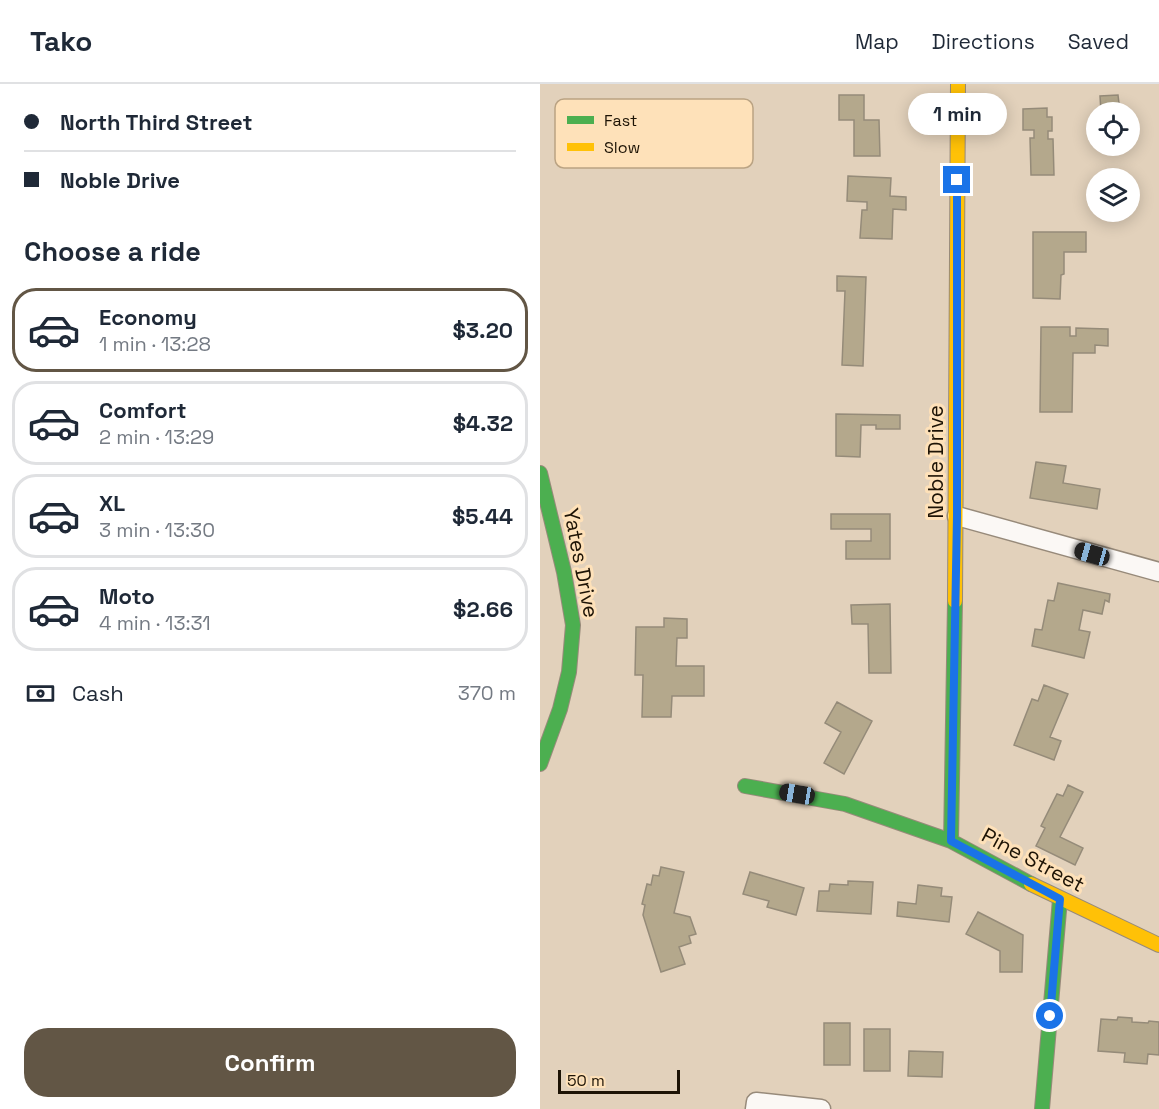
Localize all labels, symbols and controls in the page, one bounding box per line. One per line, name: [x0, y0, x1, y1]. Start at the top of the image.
text: Tako: [30, 23, 92, 59]
text: Map: [855, 28, 899, 55]
text: Directions: [932, 28, 1035, 55]
text: Saved: [1068, 28, 1129, 55]
callout: 1 min: [908, 93, 1006, 135]
legend: [555, 99, 753, 168]
text: 1 min: [933, 101, 982, 127]
map controls: [1086, 102, 1140, 222]
button: locate: [1086, 102, 1140, 156]
text: North Third Street: [60, 108, 252, 136]
text: Fast: [604, 110, 637, 131]
text: Slow: [604, 137, 640, 158]
text: Noble Drive: [60, 166, 180, 194]
route end: [943, 166, 970, 193]
button: layers: [1086, 168, 1140, 222]
text: Choose a ride: [24, 234, 201, 269]
icon: car: [27, 303, 81, 357]
text: Economy: [99, 303, 197, 331]
text: $3.20: [452, 316, 513, 344]
text: 1 min · 13:28: [99, 331, 211, 357]
icon: car: [27, 396, 81, 450]
text: Comfort: [99, 396, 187, 424]
street label: Noble Drive: [922, 405, 949, 519]
text: $4.32: [453, 409, 513, 437]
text: 2 min · 13:29: [99, 424, 214, 450]
icon: car: [27, 489, 81, 543]
text: XL: [99, 489, 125, 517]
text: $5.44: [452, 502, 513, 530]
street label: Yates Drive: [558, 506, 605, 620]
text: 3 min · 13:30: [99, 517, 215, 543]
car: [1072, 540, 1112, 568]
icon: car: [27, 582, 81, 636]
text: Moto: [99, 582, 155, 610]
text: $2.66: [453, 595, 513, 623]
text: 4 min · 13:31: [99, 610, 211, 636]
icon: cash: [24, 677, 57, 710]
text: Cash: [72, 679, 124, 707]
text: 370 m: [458, 680, 516, 706]
car: [778, 782, 816, 806]
street label: Pine Street: [977, 821, 1089, 898]
route start: [1036, 1002, 1063, 1029]
button: Confirm: [24, 1028, 516, 1097]
scale bar: [558, 1067, 680, 1094]
text: 50 m: [567, 1070, 605, 1091]

